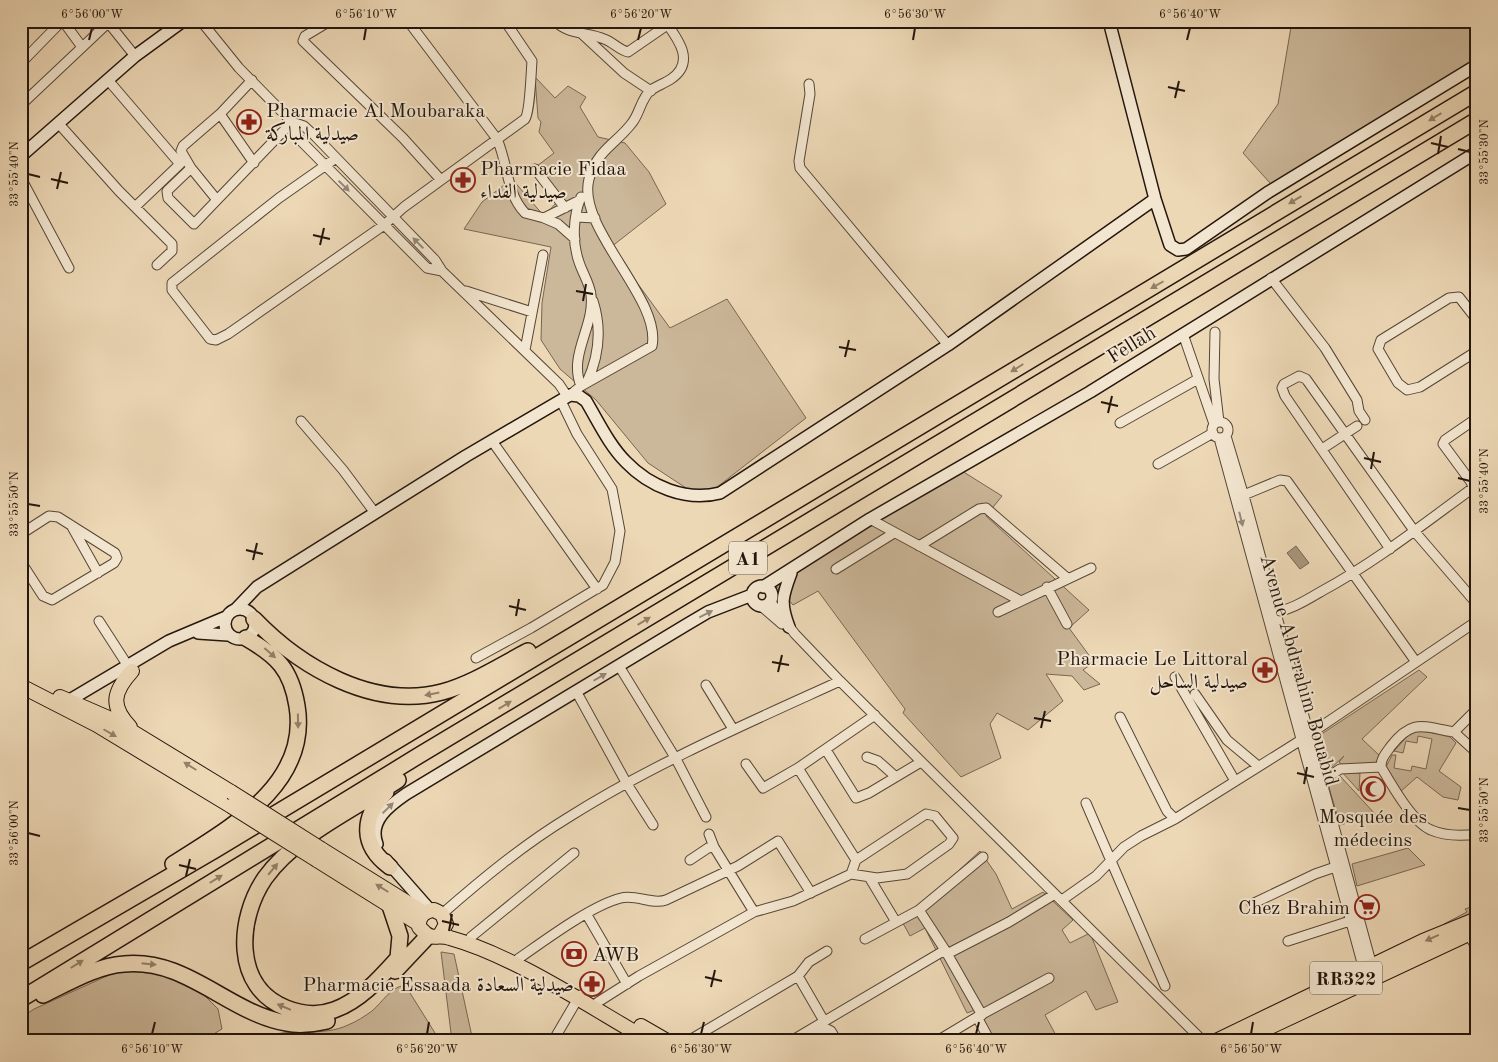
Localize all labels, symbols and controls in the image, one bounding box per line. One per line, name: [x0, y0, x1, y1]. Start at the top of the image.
text: 6°56'00"W: [61, 8, 123, 21]
text: 6°56'10"W: [335, 8, 397, 21]
text: 6°56'20"W: [610, 8, 672, 21]
text: 6°56'30"W: [884, 8, 946, 21]
text: 6°56'40"W: [1159, 8, 1221, 21]
place label: Pharmacie Al Moubaraka صيدلية المباركة: [265, 102, 485, 145]
pharmacy icon: Pharmacie Al Moubaraka صيدلية المباركة: [236, 109, 262, 135]
one-way arrow: [1428, 112, 1441, 121]
text: 33°55'30"N: [1478, 119, 1491, 185]
text: 33°55'40"N: [8, 141, 21, 207]
place label: Pharmacie Fidaa صيدلية الفداء: [480, 160, 626, 203]
pharmacy icon: Pharmacie Fidaa صيدلية الفداء: [450, 167, 476, 193]
one-way arrow: [337, 180, 349, 192]
one-way arrow: [1289, 195, 1302, 205]
one-way arrow: [412, 237, 424, 249]
one-way arrow: [1150, 280, 1163, 289]
street label: Fellah: [1104, 323, 1160, 368]
one-way arrow: [1011, 363, 1024, 373]
text: 33°55'40"N: [1478, 448, 1491, 514]
text: 33°55'50"N: [8, 471, 21, 537]
one-way arrow: [1237, 511, 1245, 526]
road number: A1: [729, 542, 767, 574]
street label: Avenue Abdrrahim Bouabid: [1255, 553, 1341, 788]
one-way arrow: [699, 610, 713, 618]
one-way arrow: [638, 617, 651, 626]
one-way arrow: [263, 647, 276, 658]
place label: Pharmacie Le Littoral صيدلية الساحل: [1056, 650, 1248, 696]
pharmacy icon: Pharmacie Le Littoral صيدلية الساحل: [1252, 657, 1278, 683]
one-way arrow: [594, 673, 607, 682]
one-way arrow: [424, 690, 439, 698]
one-way arrow: [498, 701, 512, 710]
one-way arrow: [294, 713, 302, 729]
one-way arrow: [103, 728, 116, 737]
one-way arrow: [184, 761, 197, 771]
mosque icon: Mosquée des médecins: [1360, 776, 1386, 802]
text: 33°55'50"N: [1478, 777, 1491, 843]
text: 33°56'00"N: [8, 800, 21, 866]
one-way arrow: [381, 802, 393, 814]
place label: Mosquée des médecins: [1319, 808, 1427, 851]
one-way arrow: [267, 863, 278, 875]
one-way arrow: [209, 874, 222, 884]
one-way arrow: [376, 883, 389, 892]
supermarket icon: Chez Brahim: [1354, 894, 1380, 920]
place label: Chez Brahim: [1238, 899, 1350, 919]
one-way arrow: [1425, 934, 1439, 942]
bank icon: AWB: [561, 941, 587, 967]
place label: AWB: [592, 946, 639, 966]
one-way arrow: [71, 960, 84, 969]
one-way arrow: [141, 960, 157, 968]
road number: RR322: [1310, 961, 1382, 994]
pharmacy icon: Pharmacie Essaada صيدلية السعادة: [579, 971, 605, 997]
place label: Pharmacie Essaada صيدلية السعادة: [303, 976, 574, 996]
one-way arrow: [277, 1003, 291, 1011]
text: 6°56'10"W: [121, 1043, 183, 1056]
text: 6°56'20"W: [396, 1043, 458, 1056]
text: 6°56'30"W: [670, 1043, 732, 1056]
text: 6°56'40"W: [945, 1043, 1007, 1056]
text: 6°56'50"W: [1220, 1043, 1282, 1056]

